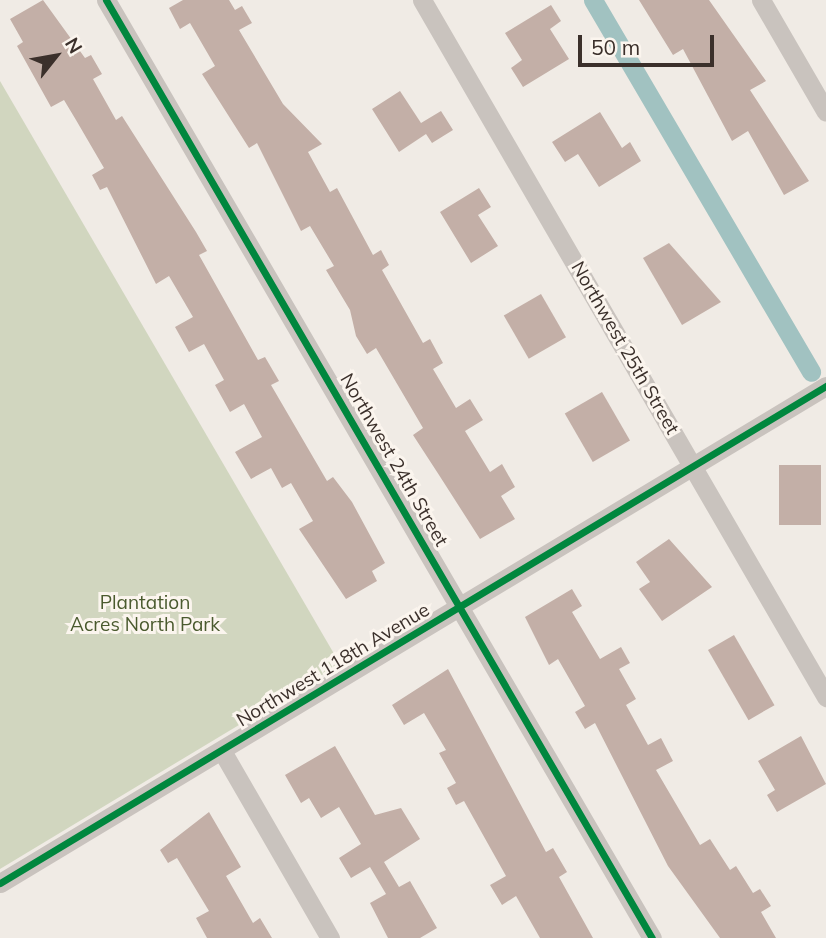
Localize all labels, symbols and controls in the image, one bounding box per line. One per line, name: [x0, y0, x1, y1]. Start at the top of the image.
north arrow: [21, 21, 91, 91]
scale bar: [581, 21, 718, 65]
text: N: [60, 33, 88, 58]
text: 50 m: [591, 34, 640, 60]
street label: Northwest 25th Street: [566, 257, 684, 439]
street label: Northwest 24th Street: [335, 369, 453, 551]
park label: Plantation Acres North Park: [70, 592, 220, 636]
street label: Northwest 118th Avenue: [232, 598, 434, 732]

